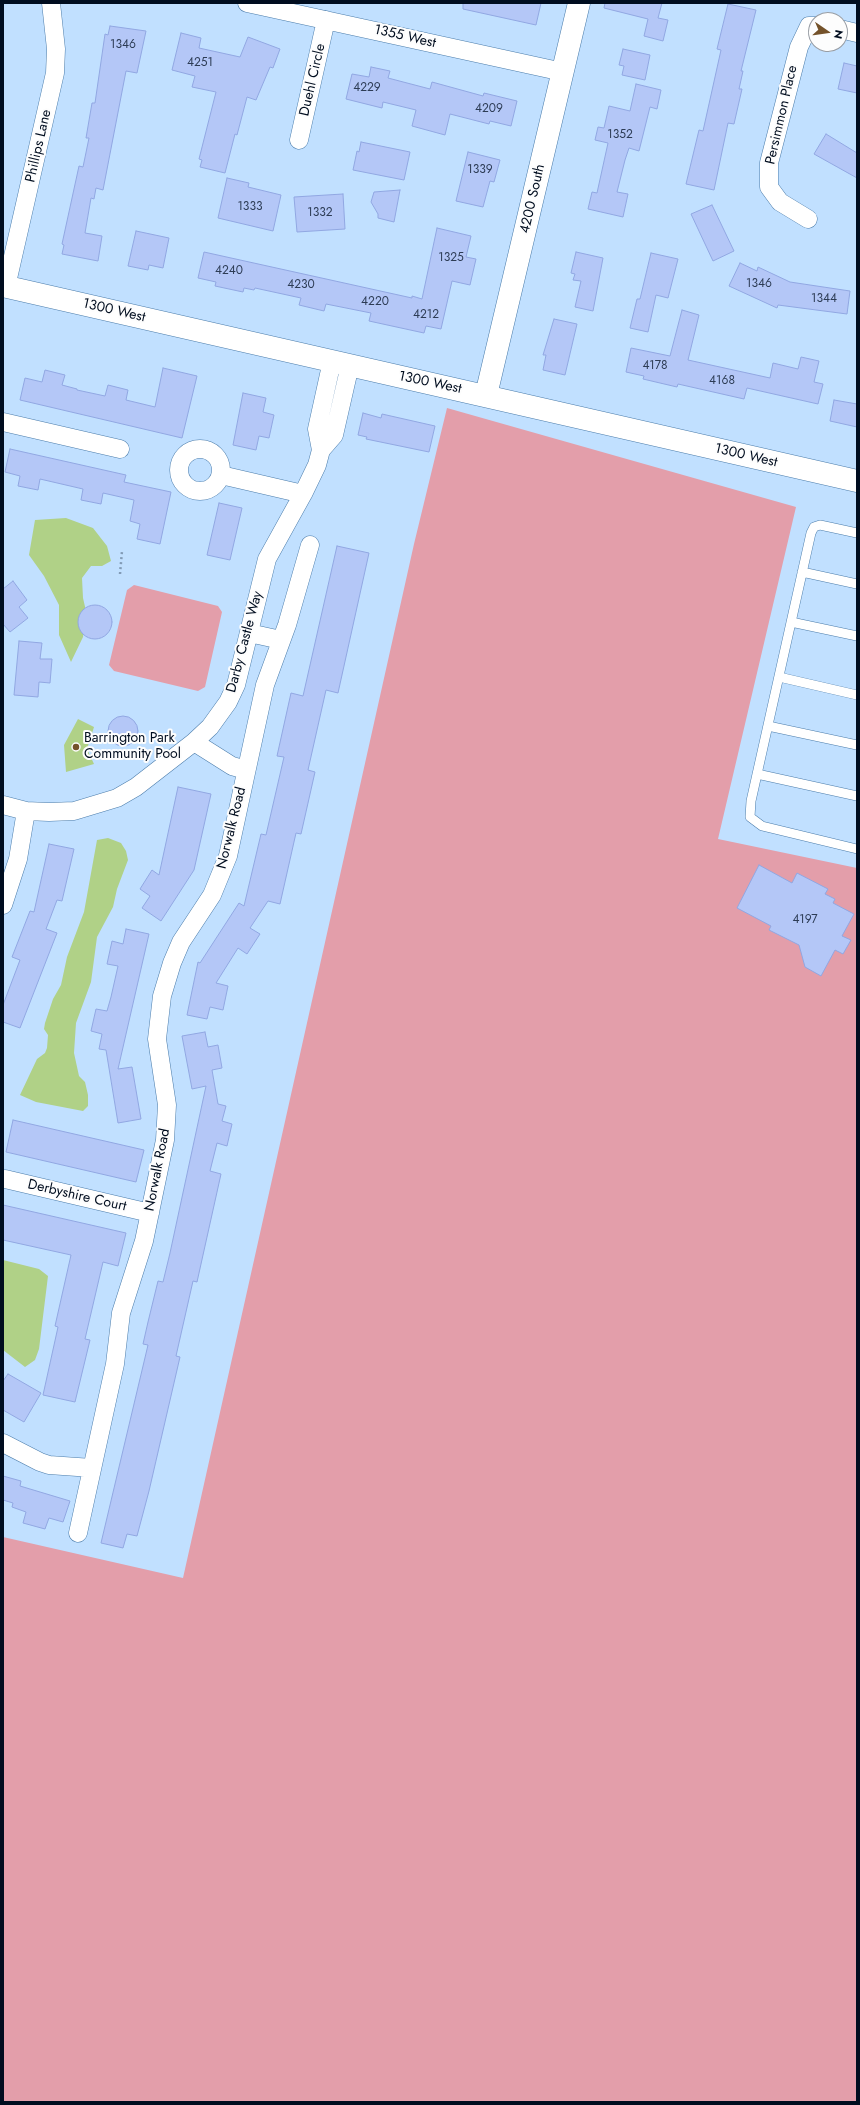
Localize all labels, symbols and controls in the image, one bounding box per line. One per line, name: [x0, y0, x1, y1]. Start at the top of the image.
north arrow: [808, 12, 848, 52]
street label: 1355 West: [372, 22, 438, 52]
text: N: [830, 28, 847, 41]
house number: 1346: [110, 38, 136, 52]
street label: Duehl Circle: [297, 42, 329, 118]
house number: 4251: [187, 56, 213, 70]
street label: Persimmon Place: [762, 64, 802, 166]
house number: 4229: [353, 81, 381, 95]
house number: 4209: [475, 102, 503, 116]
street label: Phillips Lane: [22, 108, 56, 184]
house number: 1352: [607, 128, 633, 142]
house number: 1339: [467, 163, 493, 177]
street label: 4200 South: [517, 163, 549, 235]
house number: 1333: [237, 200, 263, 214]
house number: 1332: [307, 206, 333, 220]
house number: 1325: [438, 251, 464, 265]
house number: 4240: [215, 264, 243, 278]
house number: 1346: [746, 277, 772, 291]
house number: 4230: [287, 278, 315, 292]
house number: 1344: [811, 292, 837, 306]
house number: 4220: [361, 295, 389, 309]
street label: 1300 West: [81, 296, 147, 326]
house number: 4212: [413, 308, 439, 322]
house number: 4178: [642, 359, 668, 373]
street label: 1300 West: [397, 368, 463, 398]
house number: 4168: [709, 374, 735, 388]
street label: 1300 West: [713, 441, 779, 471]
street label: Darby Castle Way: [223, 589, 267, 695]
place label: Barrington Park Community Pool: [84, 731, 181, 764]
marker: Barrington Park Community Pool: [71, 742, 81, 752]
street label: Norwalk Road: [214, 785, 250, 871]
house number: 4197: [792, 913, 818, 927]
street label: Norwalk Road: [142, 1127, 174, 1213]
street label: Derbyshire Court: [26, 1176, 128, 1216]

